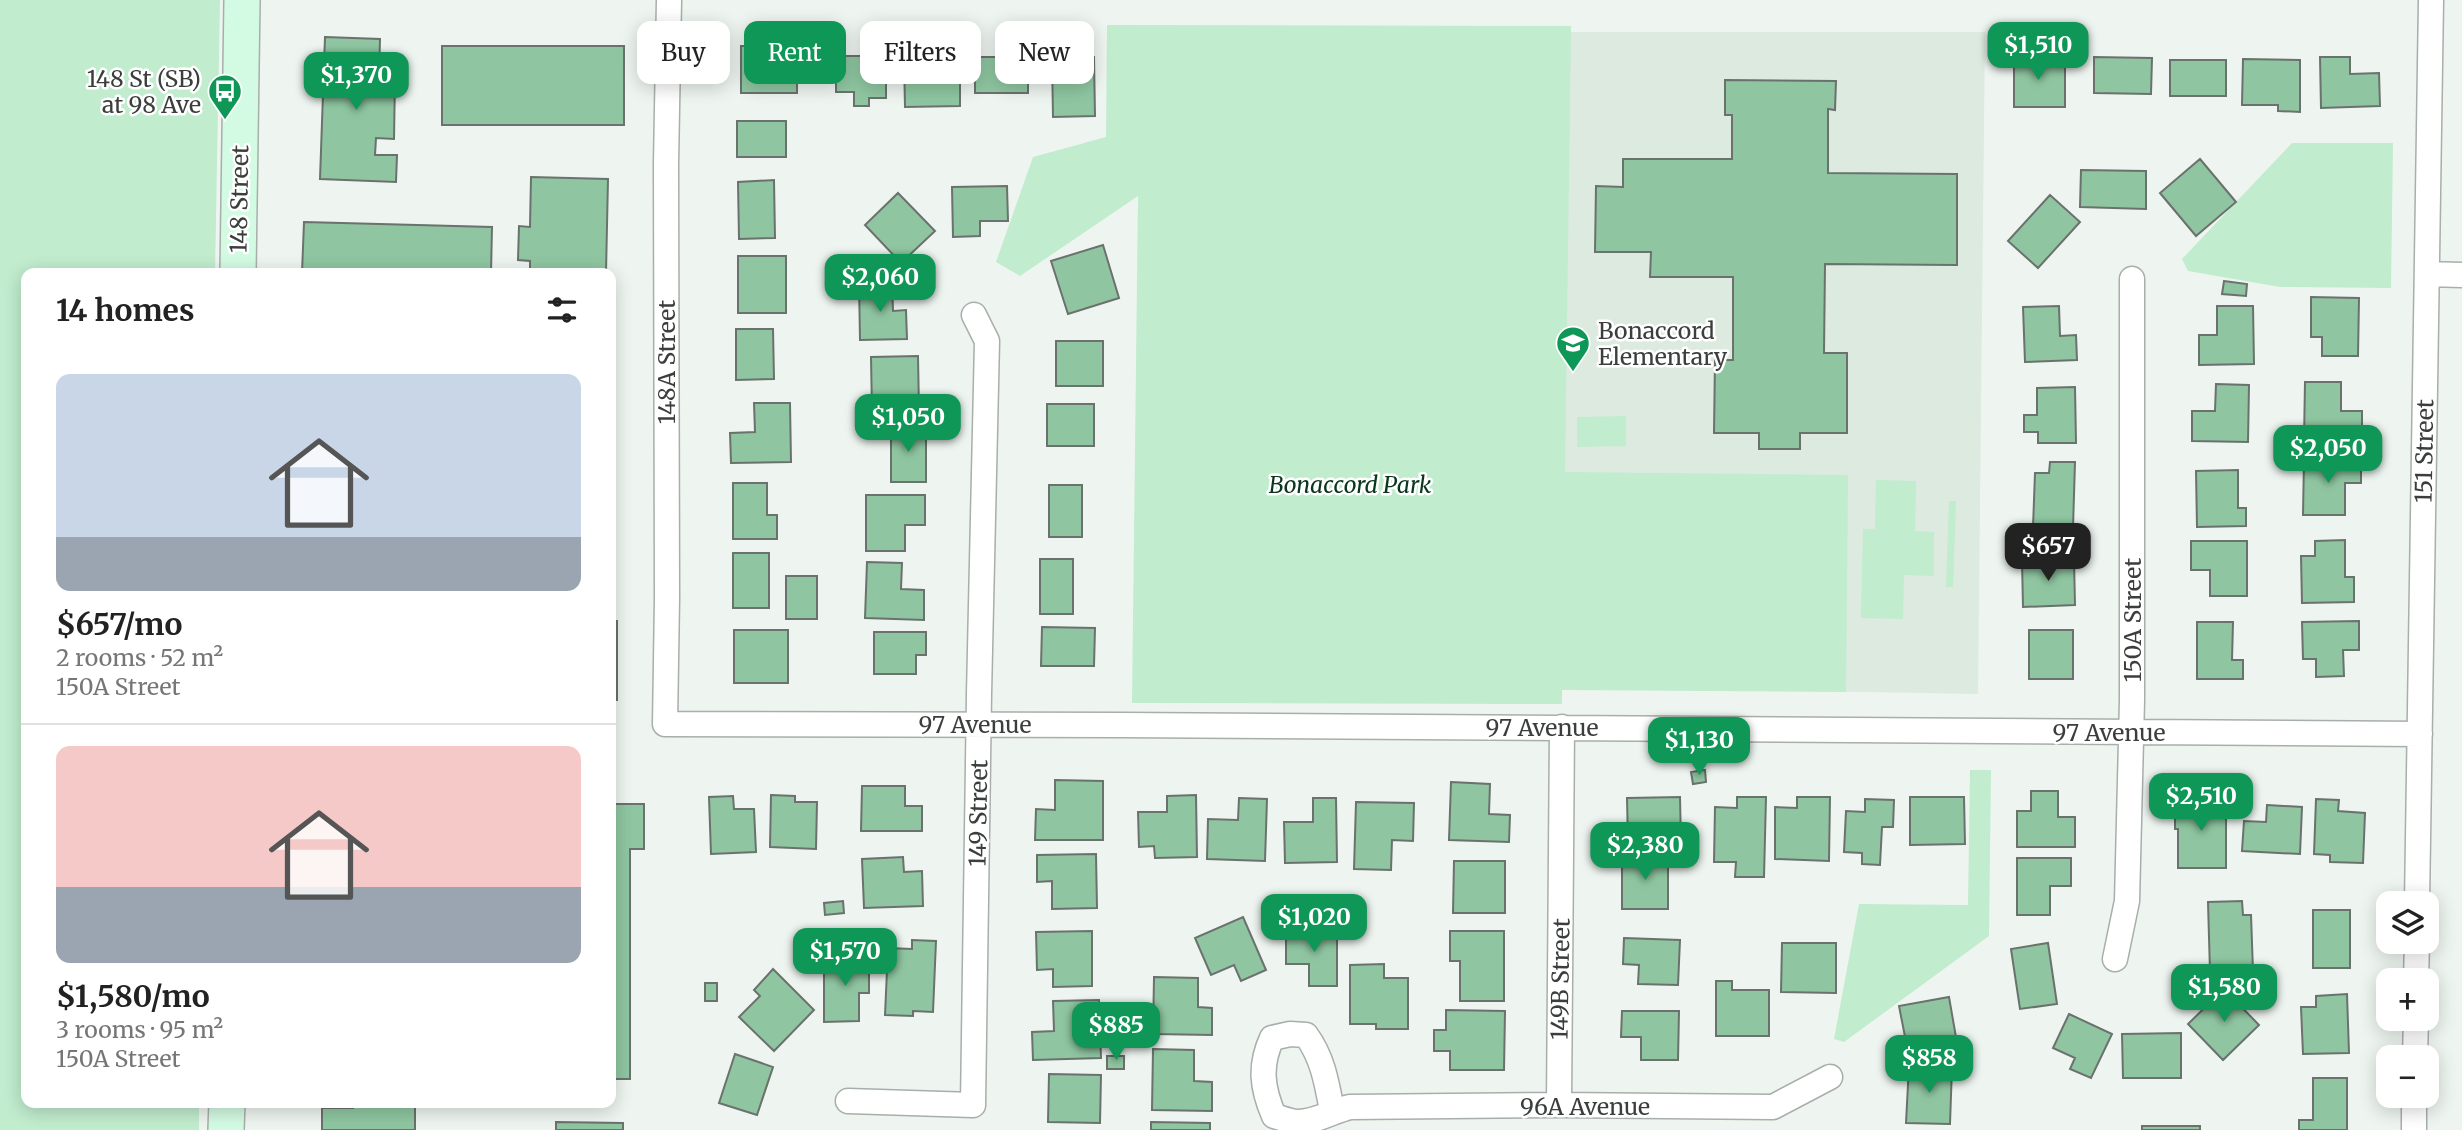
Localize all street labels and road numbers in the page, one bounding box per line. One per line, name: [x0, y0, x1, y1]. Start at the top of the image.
street label: 148 Street: [224, 145, 254, 253]
street label: 148A Street: [652, 300, 681, 424]
street label: 151 Street: [2409, 399, 2439, 503]
street label: 150A Street: [2118, 558, 2147, 682]
street label: 97 Avenue: [919, 710, 1031, 739]
street label: 97 Avenue: [1486, 713, 1598, 742]
street label: 97 Avenue: [2053, 718, 2165, 747]
street label: 149 Street: [963, 759, 993, 867]
street label: 149B Street: [1544, 918, 1576, 1040]
street label: 96A Avenue: [1520, 1092, 1650, 1121]

